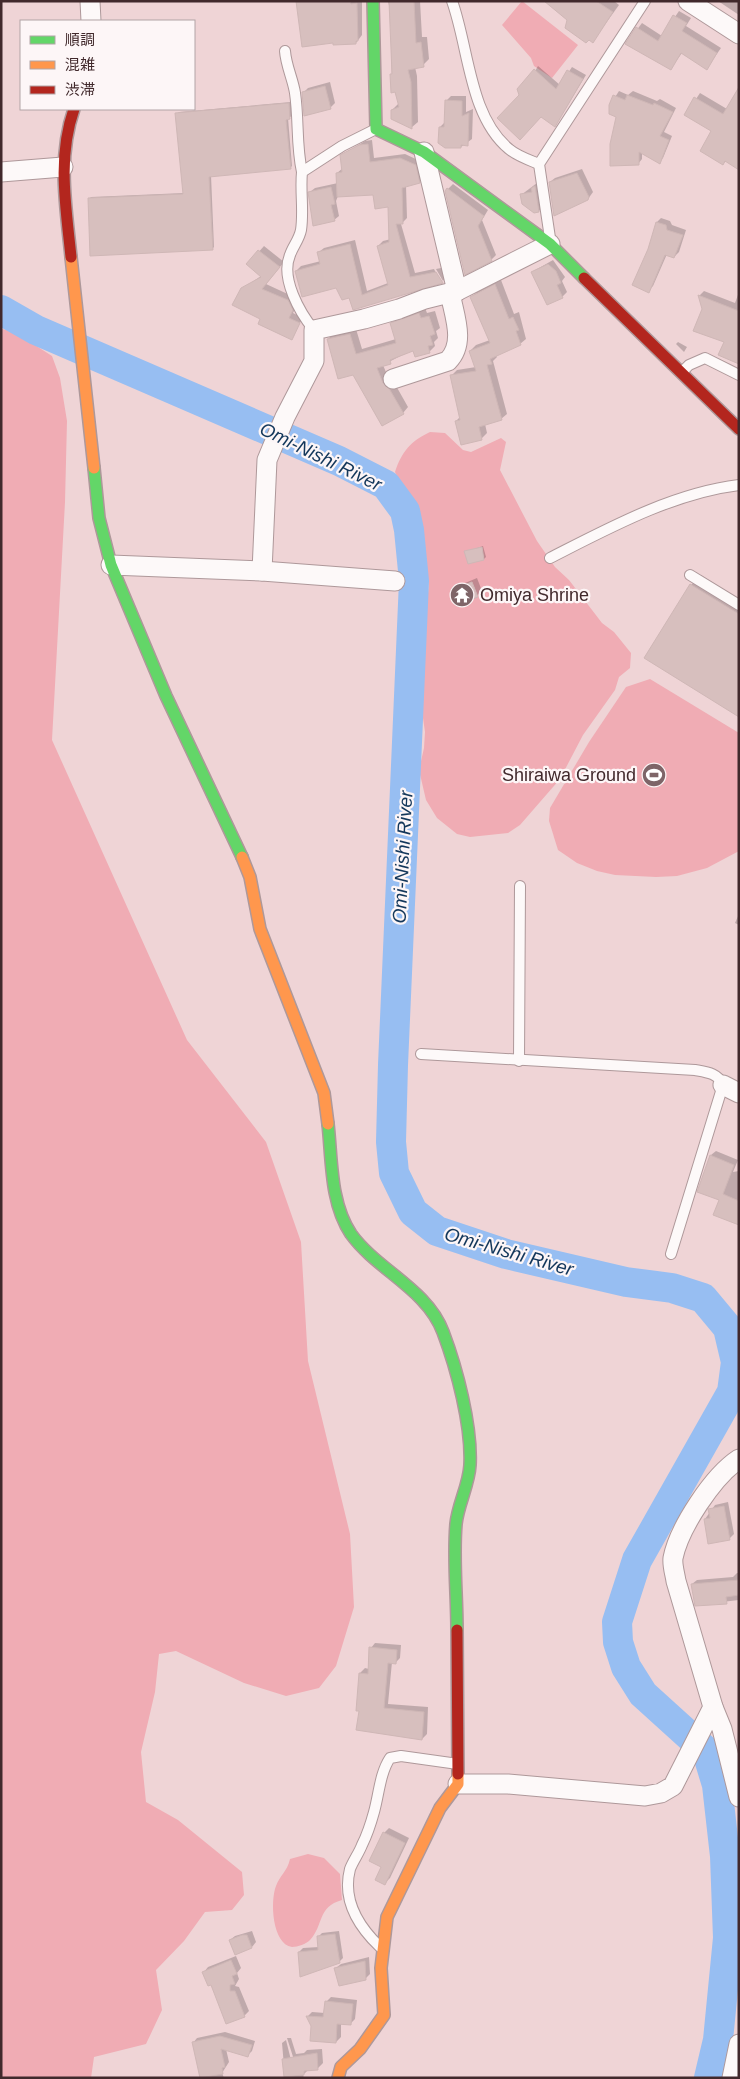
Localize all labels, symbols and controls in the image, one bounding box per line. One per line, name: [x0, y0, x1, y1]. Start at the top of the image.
legend: [20, 20, 195, 110]
text: 順調: [65, 31, 95, 48]
text: 混雑: [65, 56, 95, 73]
text: 渋滞: [65, 81, 95, 98]
water label: Omi-Nishi River: [256, 418, 386, 495]
temple icon: Omiya Shrine: [449, 582, 475, 608]
place label: Omiya Shrine: [480, 585, 589, 605]
sports icon: Shiraiwa Ground: [641, 762, 667, 788]
place label: Shiraiwa Ground: [502, 765, 636, 785]
water label: Omi-Nishi River: [389, 789, 417, 924]
water label: Omi-Nishi River: [442, 1223, 576, 1280]

